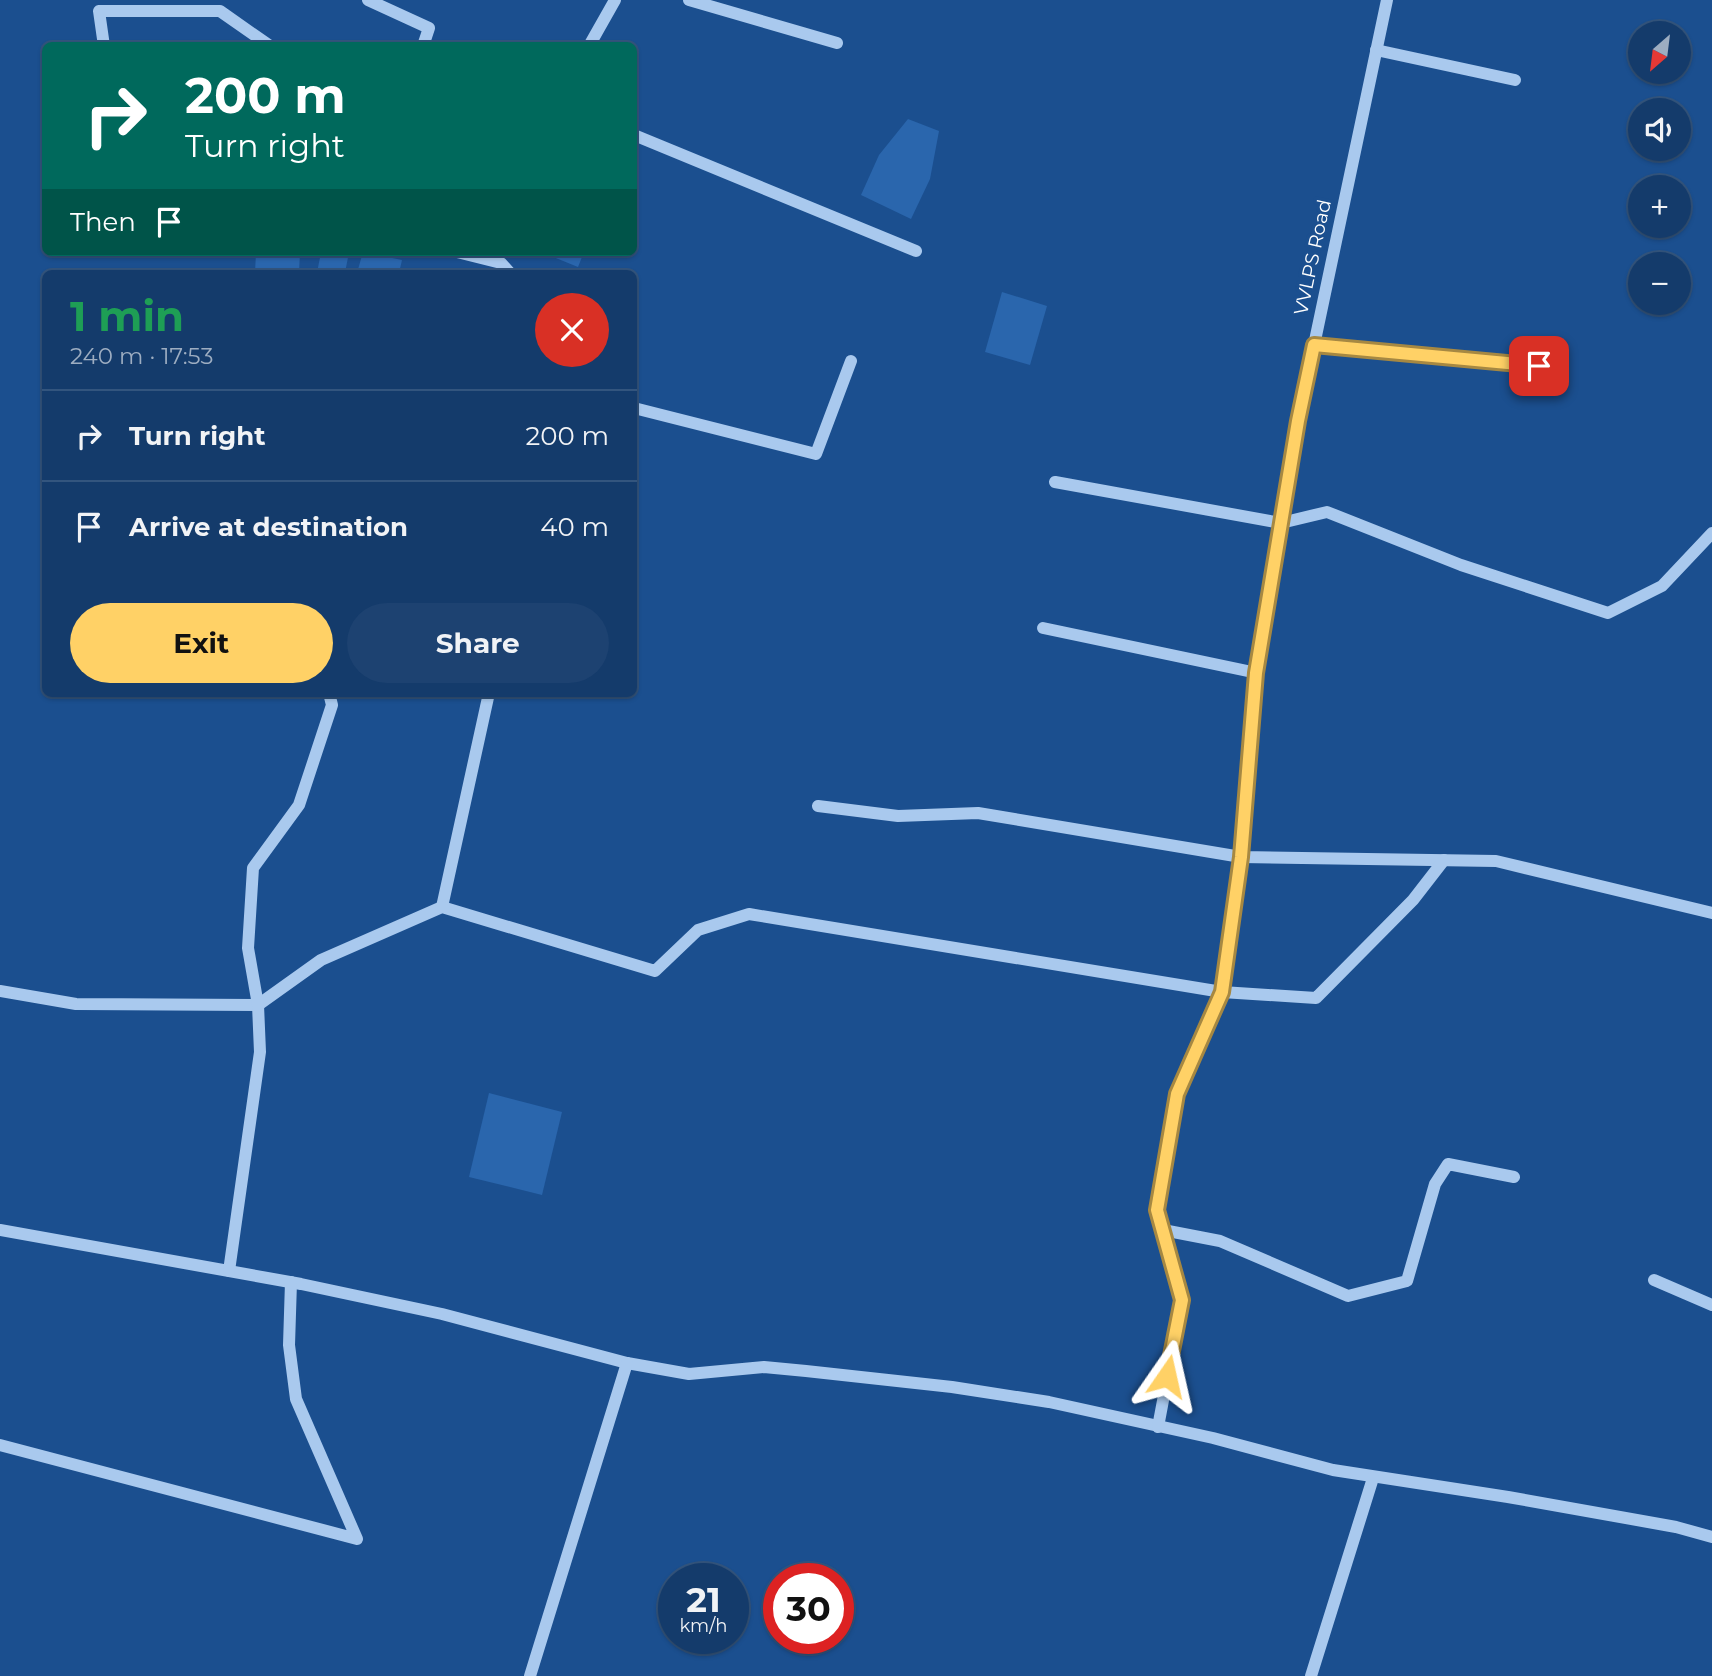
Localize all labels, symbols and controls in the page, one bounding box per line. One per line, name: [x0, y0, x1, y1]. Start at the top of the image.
north arrow: [1628, 21, 1690, 84]
map controls: [1628, 21, 1691, 315]
text: 200 m: [185, 66, 346, 125]
icon: right: [70, 70, 161, 161]
button: sound: [1628, 98, 1691, 161]
text: Turn right: [185, 126, 345, 165]
button: +: [1628, 175, 1691, 238]
street label: VVLPS Road: [1289, 197, 1336, 317]
icon: arrive: [150, 203, 188, 241]
text: Then: [70, 206, 136, 238]
button: −: [1628, 252, 1691, 315]
text: 1 min: [70, 290, 184, 342]
button: close: [535, 293, 609, 367]
pin: [1509, 336, 1569, 396]
text: 240 m · 17:53: [70, 342, 213, 370]
icon: arrive: [1520, 347, 1558, 385]
icon: right: [70, 417, 108, 455]
text: Turn right: [129, 420, 265, 452]
text: 200 m: [525, 420, 609, 452]
icon: arrive: [70, 508, 108, 546]
text: Arrive at destination: [129, 511, 408, 543]
text: 40 m: [540, 511, 609, 543]
button: Exit: [70, 603, 333, 683]
button: Share: [347, 603, 609, 683]
position arrow: [1130, 1339, 1204, 1413]
speed limit sign: 30: [763, 1563, 854, 1654]
text: 21: [686, 1578, 721, 1621]
text: km/h: [679, 1615, 728, 1637]

